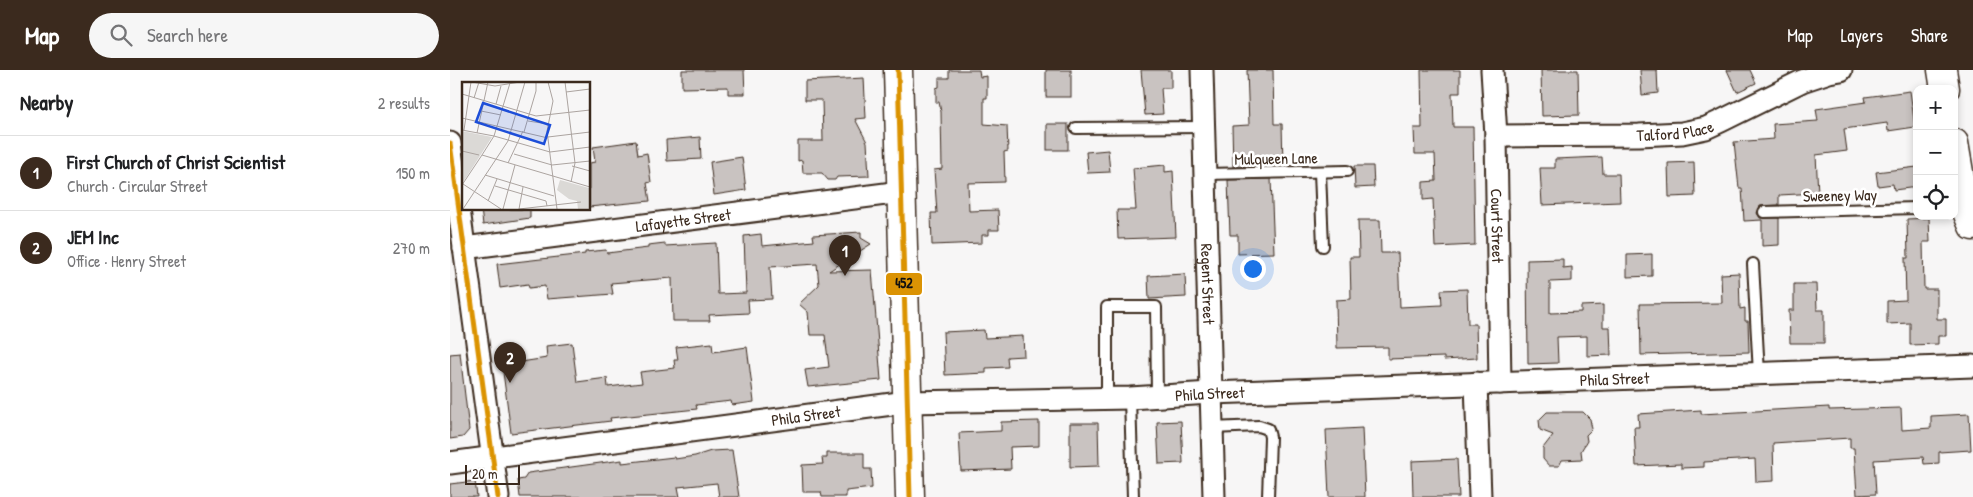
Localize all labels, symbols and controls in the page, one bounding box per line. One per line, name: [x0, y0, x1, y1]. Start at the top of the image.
search box: [89, 13, 439, 58]
text: Map: [25, 19, 59, 51]
icon: search: [107, 21, 135, 49]
text: Search here: [147, 22, 228, 48]
text: Map: [1787, 23, 1813, 48]
text: Layers: [1841, 23, 1883, 48]
text: Share: [1911, 23, 1948, 48]
inset map: [462, 82, 590, 210]
map controls: [1913, 85, 1958, 220]
button: +: [1913, 85, 1958, 130]
text: Nearby: [20, 88, 73, 117]
text: 2 results: [378, 92, 430, 114]
street label: Talford Place: [1636, 115, 1718, 146]
button: −: [1913, 130, 1958, 175]
street label: Mulqueen Lane: [1234, 146, 1319, 170]
text: First Church of Christ Scientist: [67, 149, 285, 175]
text: 1: [33, 162, 39, 184]
text: 150 m: [396, 162, 430, 184]
text: Church · Circular Street: [67, 175, 207, 197]
button: locate: [1913, 175, 1958, 220]
street label: Sweeney Way: [1803, 183, 1878, 207]
street label: Court Street: [1486, 189, 1509, 264]
street label: Lafayette Street: [634, 203, 733, 237]
text: JEM Inc: [67, 224, 119, 250]
pin: 1: [829, 235, 861, 276]
text: 2: [32, 237, 40, 259]
text: 270 m: [393, 237, 430, 259]
street label: Regent Street: [1196, 243, 1220, 325]
text: Office · Henry Street: [67, 250, 186, 272]
your location: [1240, 256, 1266, 282]
line badge: 452: [885, 272, 923, 296]
text: 452: [895, 273, 913, 292]
pin: 2: [494, 342, 526, 383]
street label: Phila Street: [1579, 366, 1650, 391]
street label: Phila Street: [1174, 381, 1245, 406]
street label: Phila Street: [770, 400, 842, 431]
scale bar: [465, 462, 520, 485]
text: 20 m: [472, 464, 498, 483]

